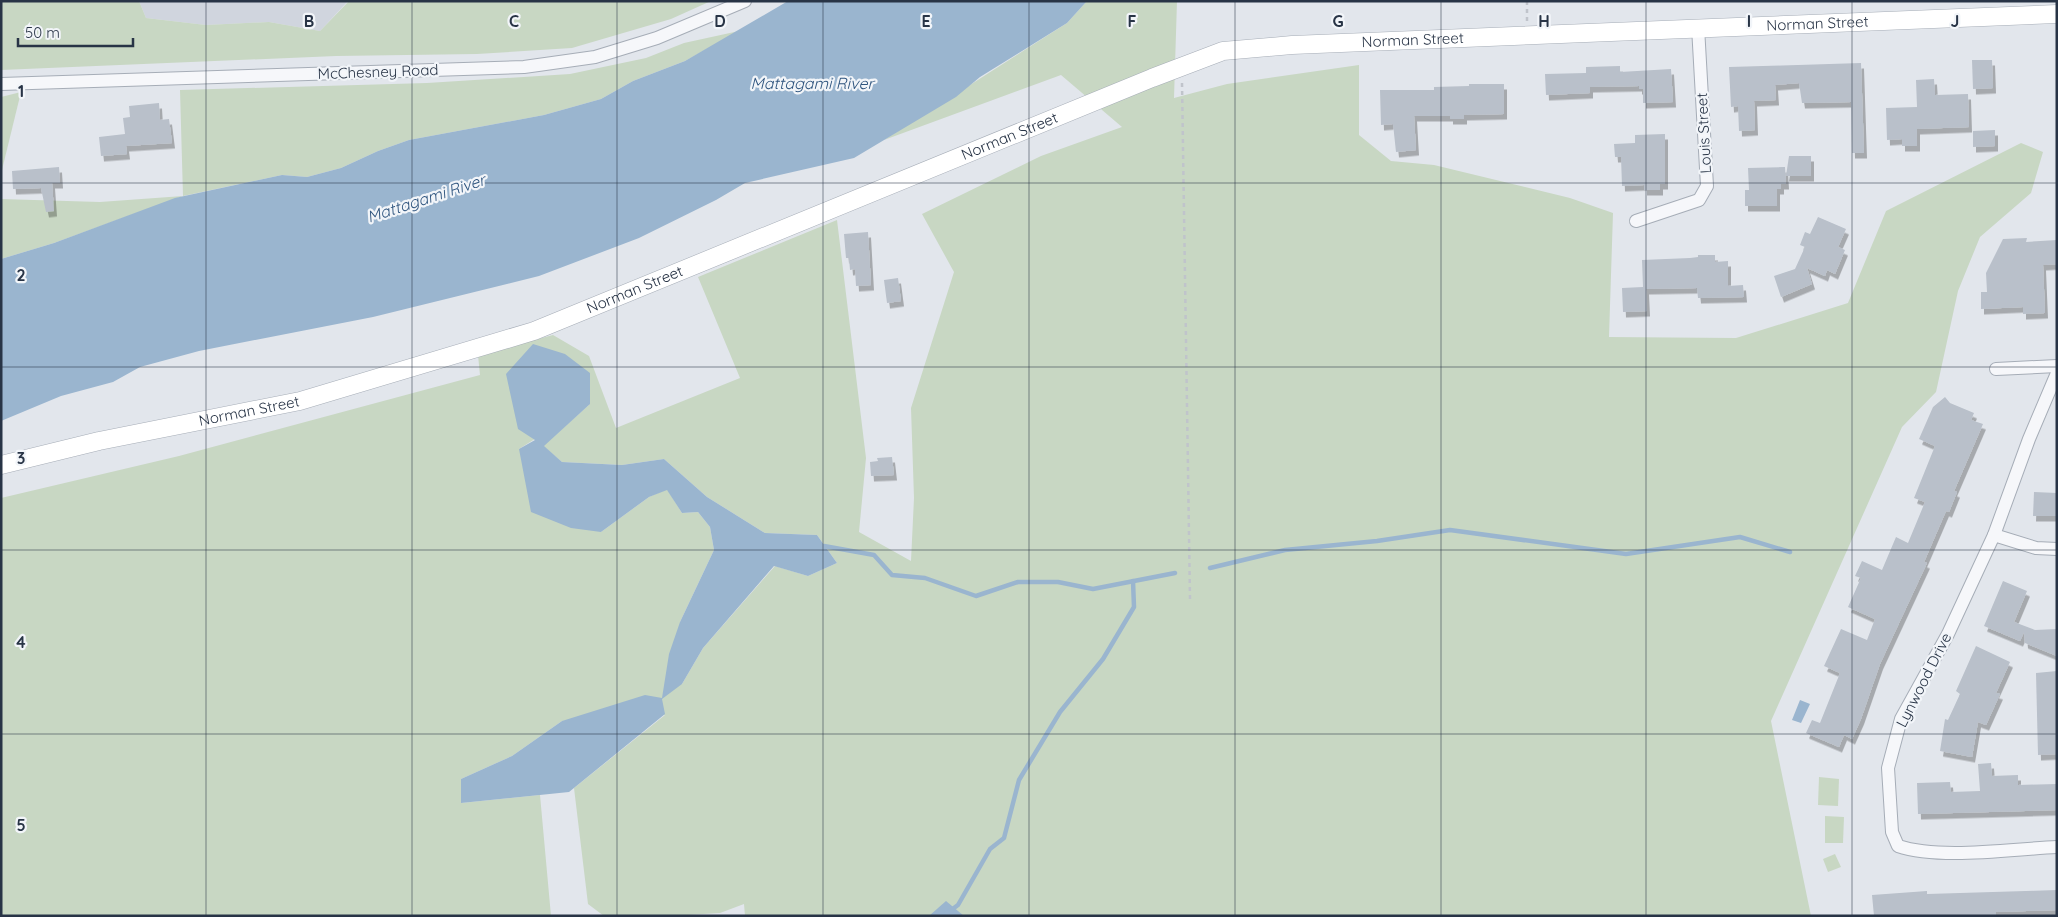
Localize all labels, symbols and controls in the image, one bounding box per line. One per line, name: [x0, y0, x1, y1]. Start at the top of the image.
text: B: [304, 11, 314, 31]
text: C: [509, 11, 519, 31]
text: D: [714, 11, 726, 31]
text: E: [921, 11, 931, 31]
text: F: [1128, 11, 1137, 31]
text: G: [1332, 11, 1344, 31]
text: H: [1538, 11, 1550, 31]
text: I: [1747, 11, 1751, 31]
text: J: [1951, 11, 1959, 31]
street label: Norman Street: [1766, 12, 1869, 35]
scale bar: [18, 15, 132, 47]
text: 50 m: [25, 23, 60, 42]
street label: Norman Street: [1361, 28, 1464, 51]
street label: McChesney Road: [317, 60, 439, 83]
water label: Mattagami River: [750, 73, 875, 93]
text: 1: [18, 81, 24, 101]
street label: Louis Street: [1692, 92, 1715, 174]
street label: Norman Street: [958, 108, 1060, 164]
water label: Mattagami River: [364, 169, 489, 227]
street label: Norman Street: [584, 261, 686, 317]
text: 2: [16, 265, 26, 285]
street label: Norman Street: [197, 391, 301, 430]
text: 3: [17, 448, 25, 468]
street label: Lynwood Drive: [1892, 629, 1956, 730]
text: 4: [16, 632, 26, 652]
text: 5: [16, 815, 26, 835]

